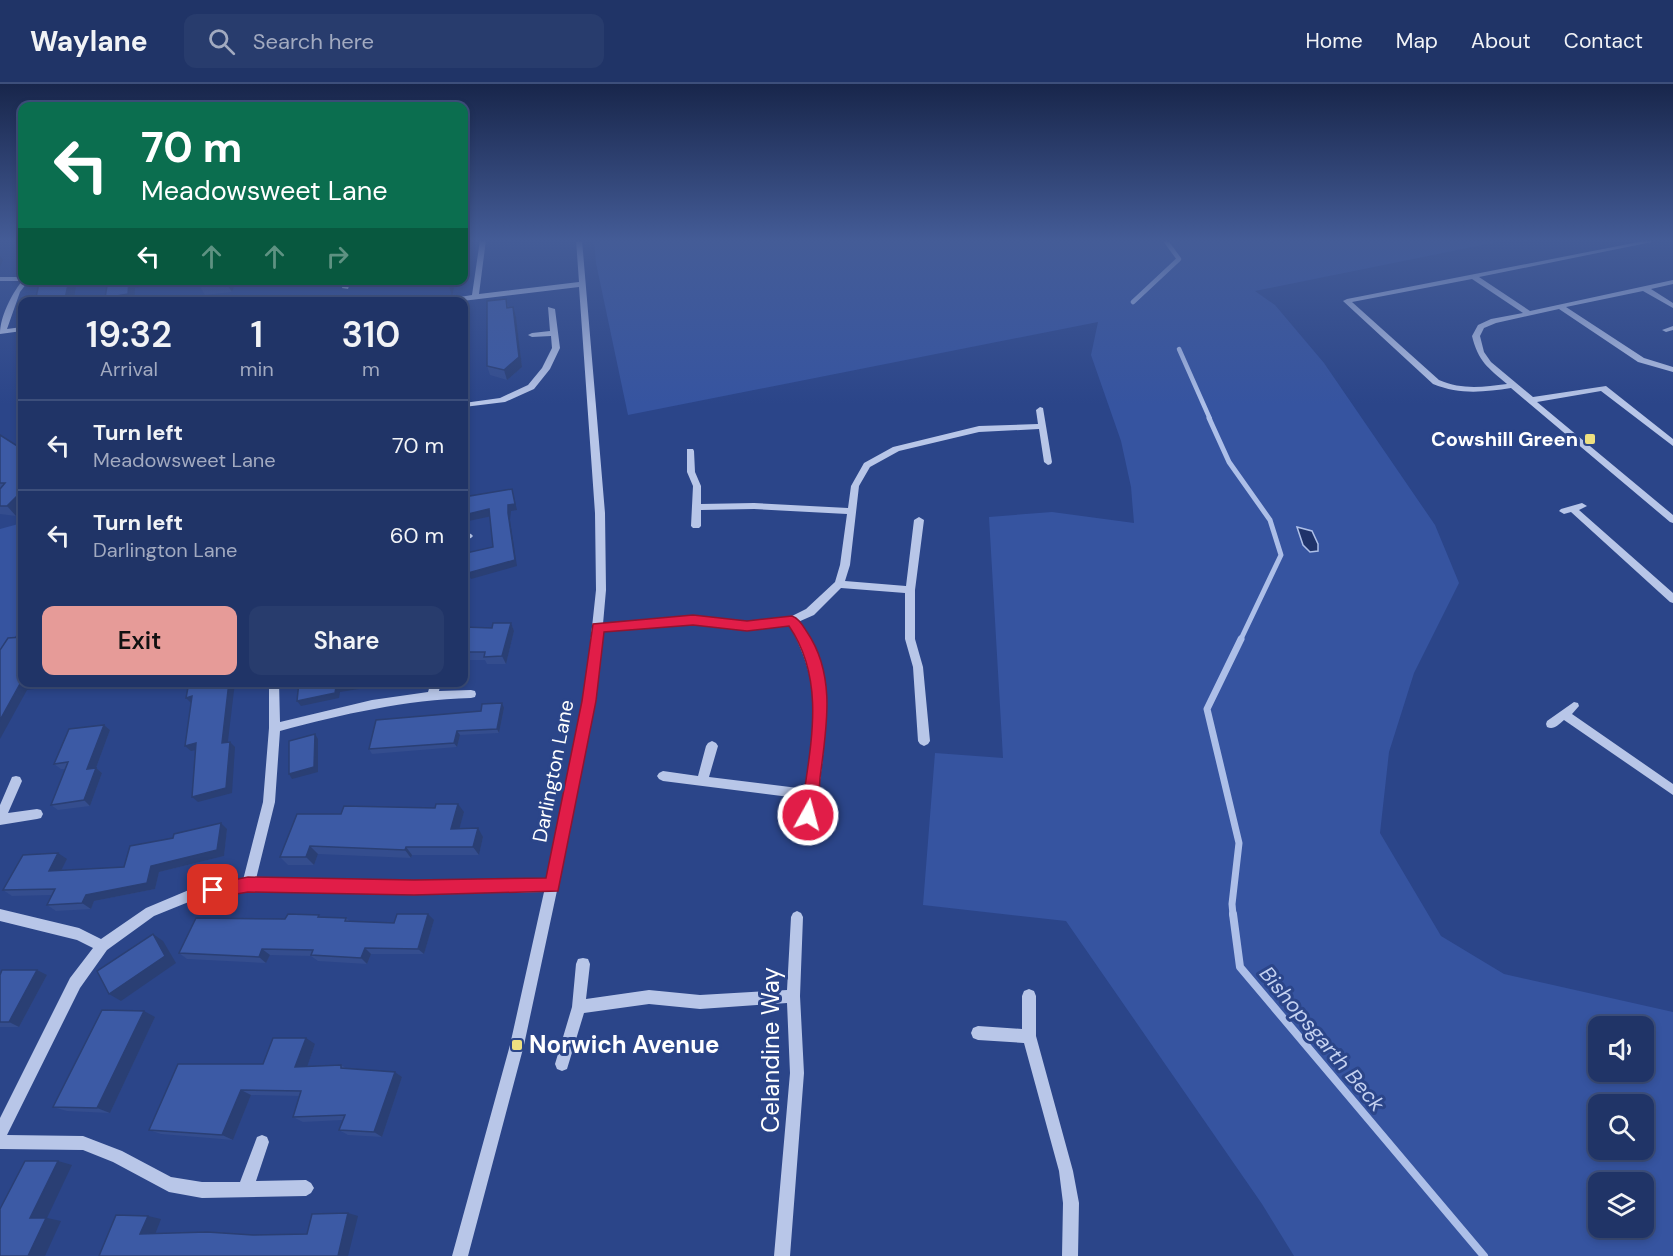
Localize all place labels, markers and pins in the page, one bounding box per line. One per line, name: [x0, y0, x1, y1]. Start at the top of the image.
place label: Cowshill Green: [1431, 426, 1578, 452]
marker: Cowshill Green: [1583, 432, 1597, 446]
pin: [187, 864, 238, 915]
place label: Norwich Avenue: [529, 1029, 719, 1060]
marker: Norwich Avenue: [510, 1038, 524, 1052]

